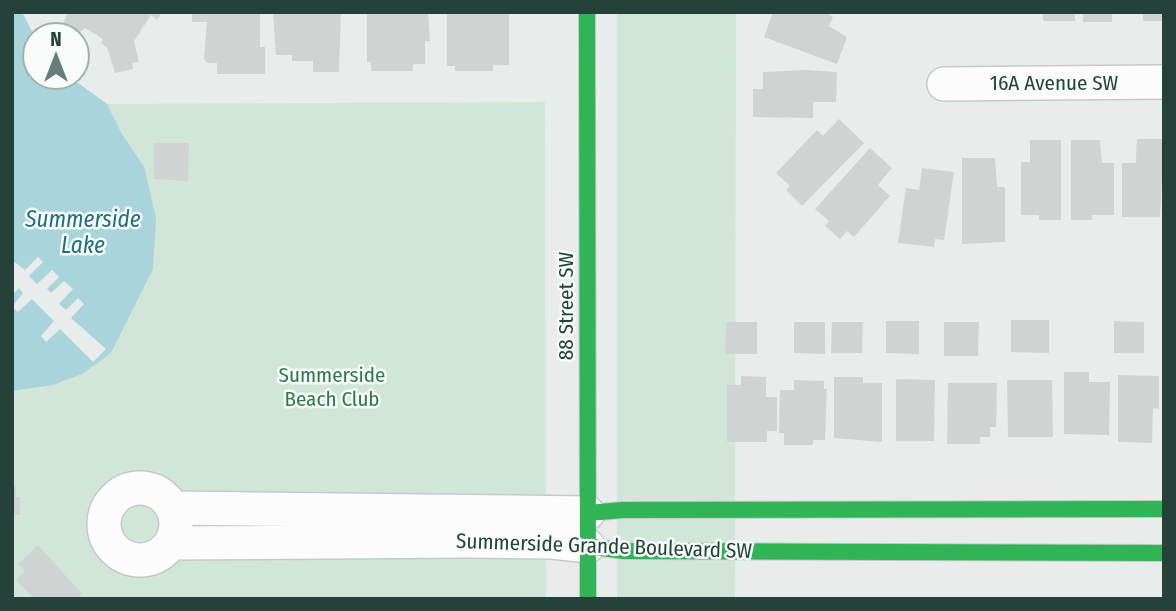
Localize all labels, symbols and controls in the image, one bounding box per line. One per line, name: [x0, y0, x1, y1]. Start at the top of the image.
north arrow: [21, 21, 91, 91]
text: N: [50, 28, 62, 51]
street label: 16A Avenue SW: [990, 70, 1119, 96]
water label: Summerside Lake: [24, 205, 141, 259]
street label: 88 Street SW: [553, 252, 579, 360]
park label: Summerside Beach Club: [279, 362, 386, 412]
street label: Summerside Grande Boulevard SW: [456, 528, 753, 564]

